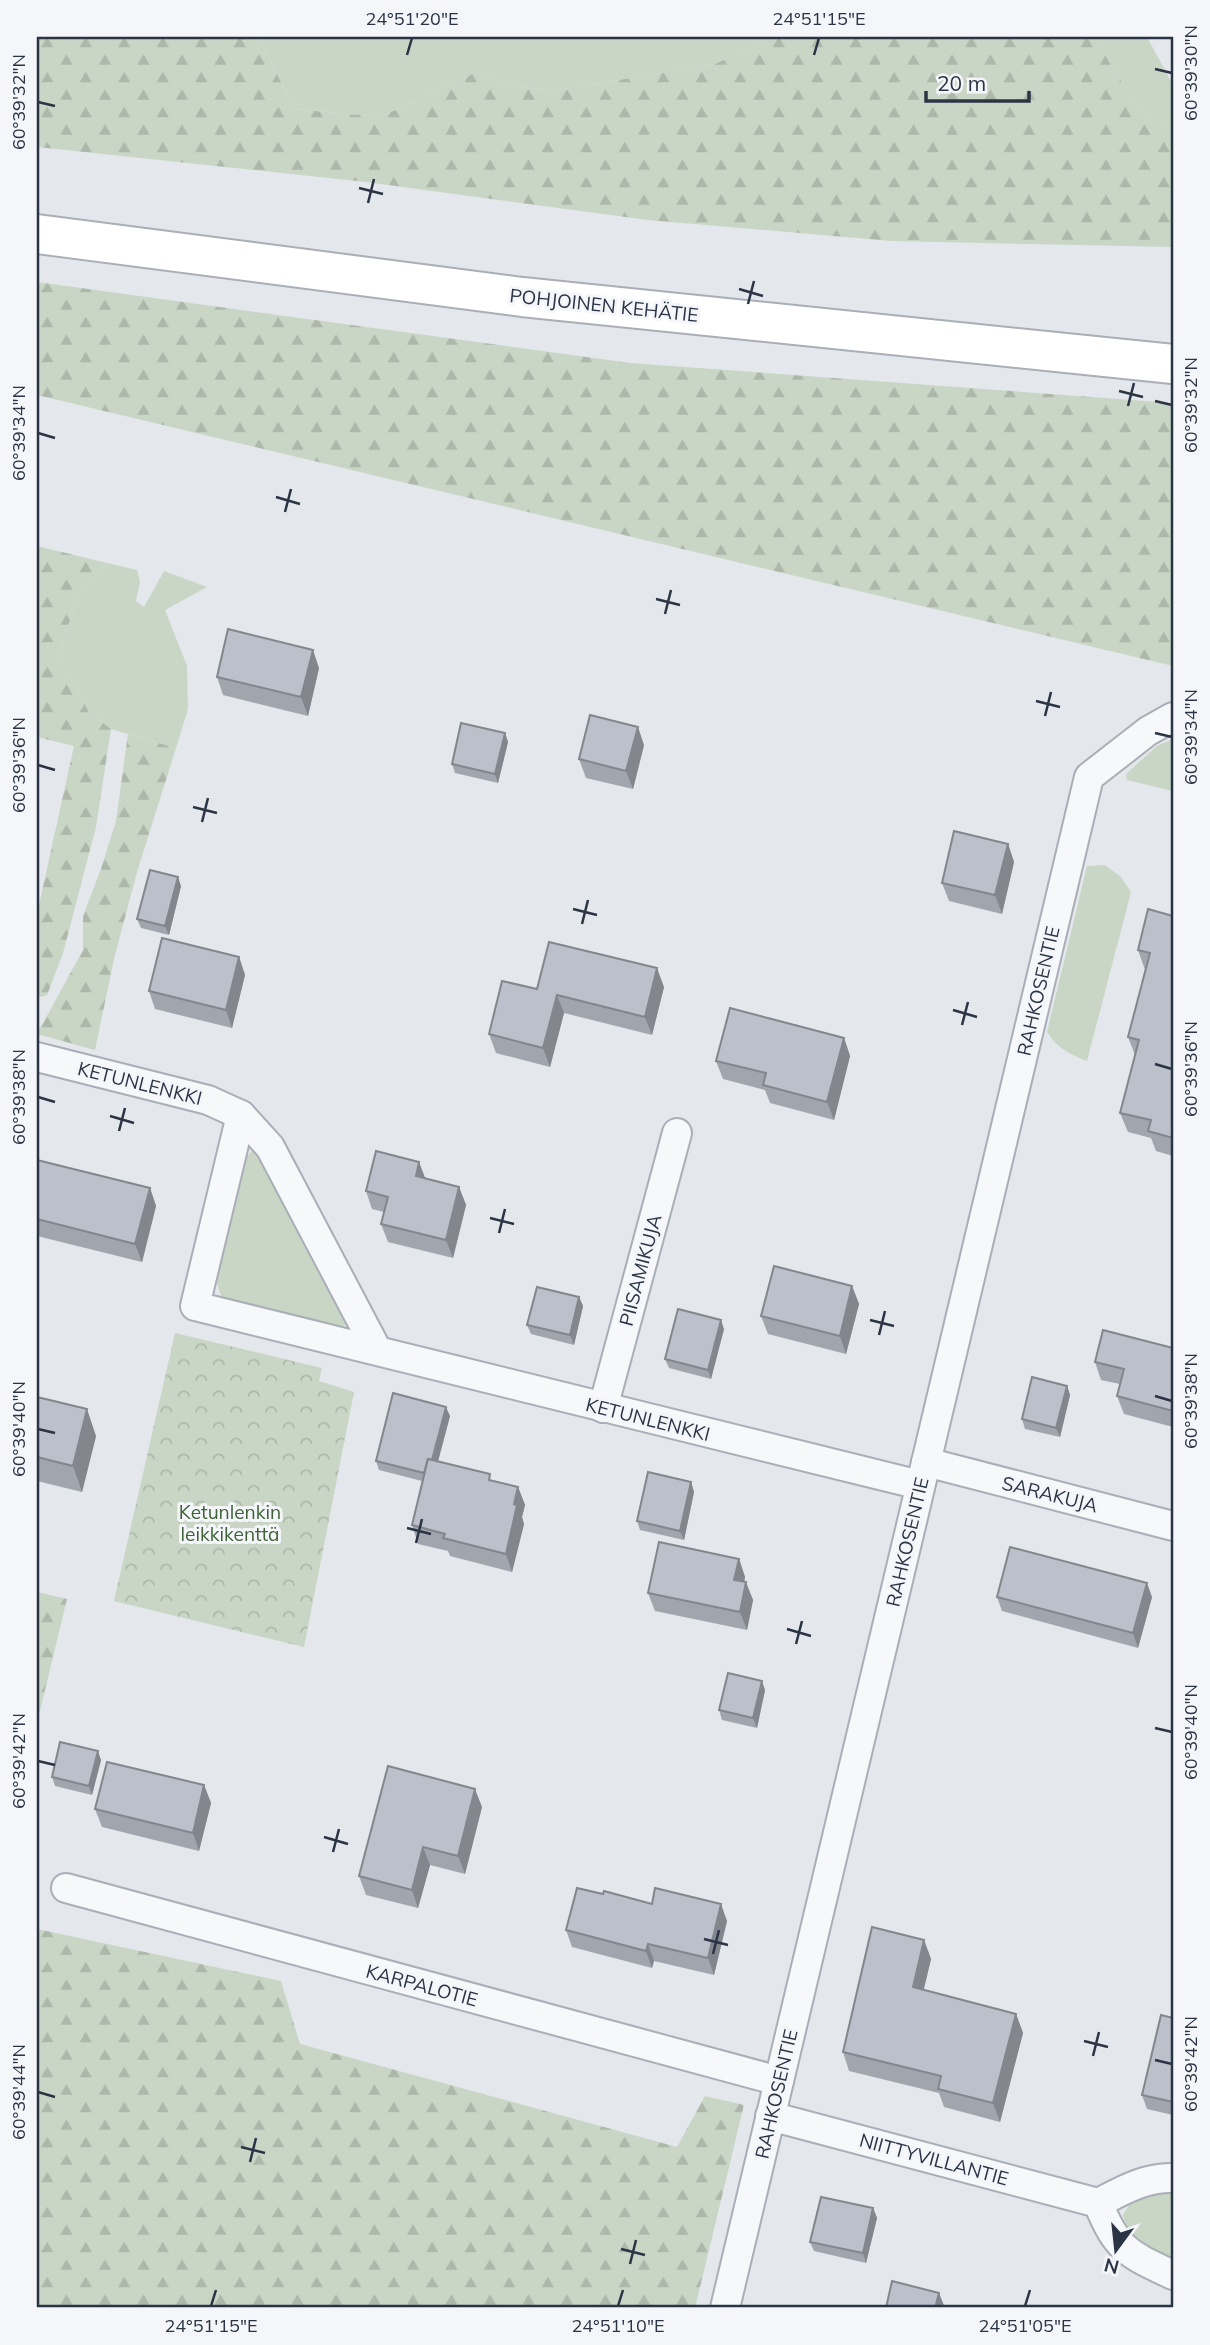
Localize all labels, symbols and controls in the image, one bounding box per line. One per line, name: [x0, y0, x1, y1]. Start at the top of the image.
text: 24°51'20"E: [365, 7, 459, 30]
text: 24°51'15"E: [772, 7, 866, 30]
text: 60°39'30"N: [1179, 25, 1202, 121]
text: 60°39'32"N: [7, 54, 30, 150]
scale bar: [926, 60, 1030, 104]
text: 20 m: [937, 70, 986, 96]
street label: POHJOINEN KEHÄTIE: [508, 283, 700, 327]
text: 60°39'32"N: [1179, 357, 1202, 453]
text: 60°39'34"N: [7, 385, 30, 481]
text: 60°39'34"N: [1179, 689, 1202, 785]
text: 60°39'36"N: [7, 717, 30, 813]
street label: RAHKOSENTIE: [1011, 924, 1065, 1058]
text: 60°39'36"N: [1179, 1021, 1202, 1117]
text: 60°39'38"N: [7, 1049, 30, 1145]
street label: KETUNLENKKI: [75, 1056, 205, 1110]
street label: PIISAMIKUJA: [614, 1212, 666, 1328]
text: 60°39'38"N: [1179, 1353, 1202, 1449]
text: 60°39'40"N: [7, 1381, 30, 1477]
street label: KETUNLENKKI: [583, 1392, 713, 1446]
street label: SARAKUJA: [1000, 1470, 1101, 1518]
street label: RAHKOSENTIE: [880, 1475, 934, 1609]
park label: Ketunlenkin leikkikenttä: [179, 1500, 281, 1546]
text: 60°39'40"N: [1179, 1684, 1202, 1780]
text: 60°39'42"N: [7, 1713, 30, 1809]
street label: KARPALOTIE: [364, 1959, 480, 2011]
text: 60°39'42"N: [1179, 2016, 1202, 2112]
street label: RAHKOSENTIE: [749, 2027, 803, 2161]
text: 60°39'44"N: [7, 2044, 30, 2140]
street label: NIITTYVILLANTIE: [857, 2128, 1011, 2190]
north arrow: [1080, 2216, 1150, 2286]
text: N: [1102, 2253, 1122, 2280]
text: 24°51'15"E: [164, 2314, 258, 2337]
text: 24°51'10"E: [571, 2314, 665, 2337]
text: 24°51'05"E: [978, 2314, 1072, 2337]

